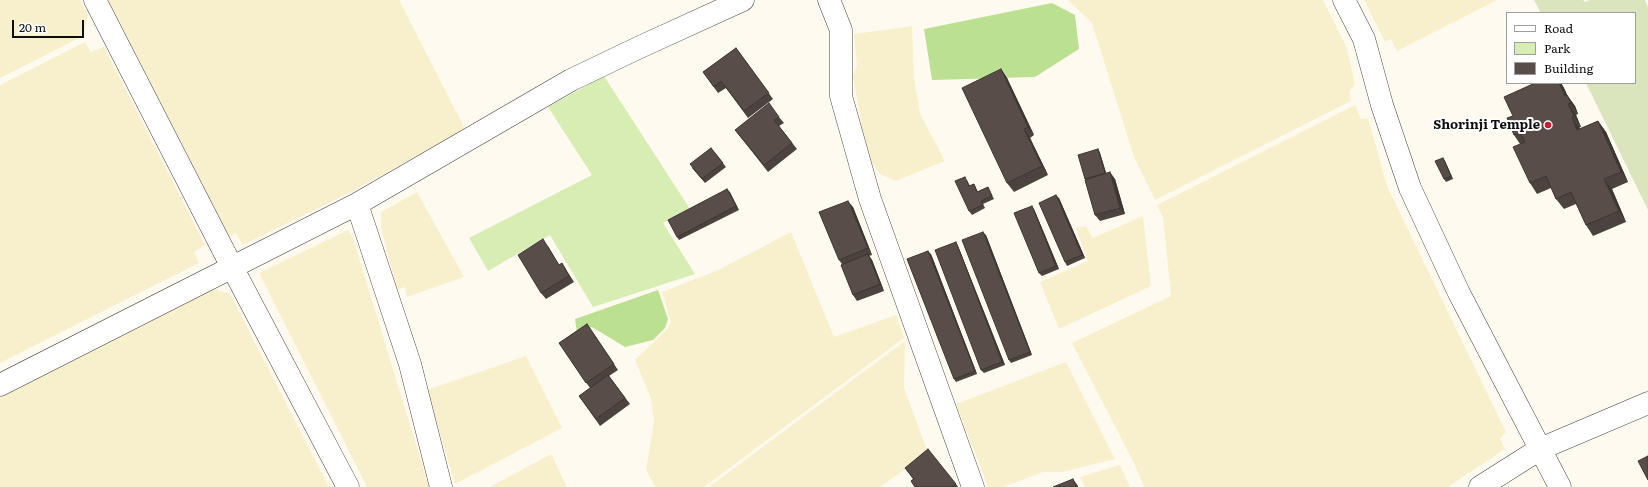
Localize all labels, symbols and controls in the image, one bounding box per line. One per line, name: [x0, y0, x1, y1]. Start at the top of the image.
scale bar: [14, 12, 86, 38]
legend: [1506, 12, 1636, 84]
text: 20 m: [19, 18, 46, 36]
text: Road: [1544, 19, 1573, 37]
text: Park: [1544, 39, 1570, 57]
text: Building: [1544, 59, 1593, 77]
place label: Shorinji Temple: [1433, 117, 1540, 133]
marker: Shorinji Temple: [1543, 120, 1553, 130]

